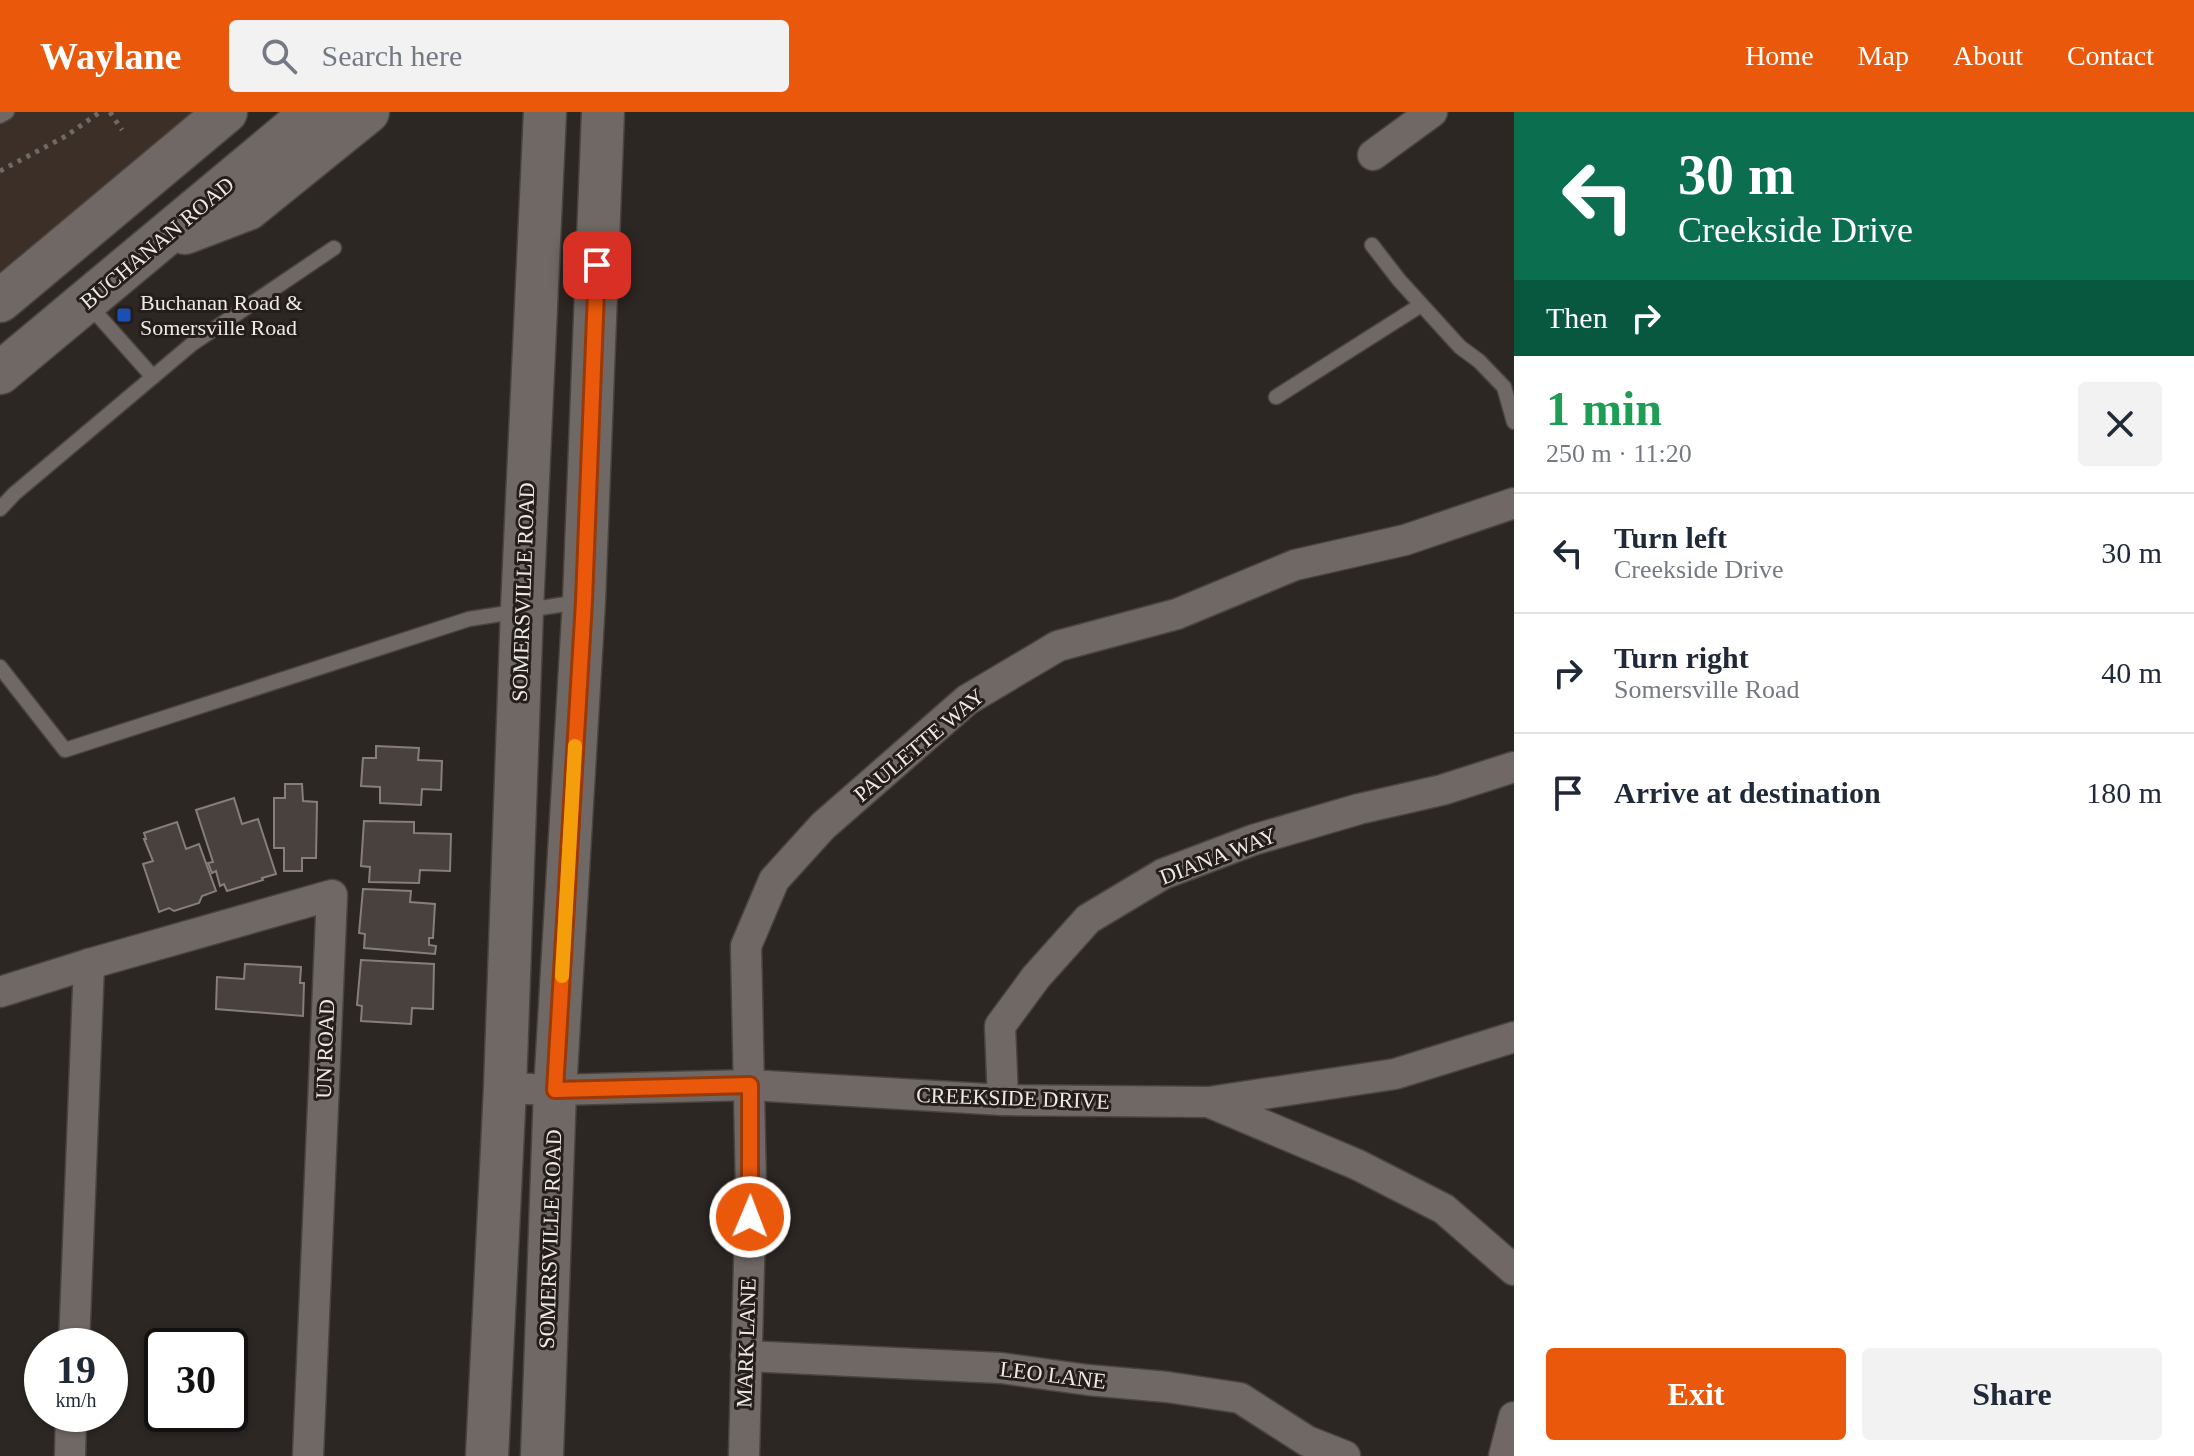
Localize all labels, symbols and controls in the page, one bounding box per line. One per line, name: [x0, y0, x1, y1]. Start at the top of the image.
search box: [229, 20, 789, 92]
icon: search: [257, 34, 301, 78]
text: Waylane: [40, 35, 181, 77]
text: Search here: [321, 39, 462, 72]
text: Home: [1745, 40, 1814, 71]
text: Map: [1858, 40, 1909, 71]
text: About: [1953, 40, 2023, 71]
text: Contact: [2067, 40, 2154, 71]
icon: left: [1546, 144, 1650, 248]
text: 30 m: [1678, 144, 1795, 206]
street label: BUCHANAN ROAD: [75, 172, 239, 314]
text: Creekside Drive: [1678, 210, 1913, 250]
pin: [563, 231, 631, 299]
icon: arrive: [575, 243, 619, 287]
place label: Buchanan Road & Somersville Road: [140, 290, 303, 340]
icon: right: [1624, 296, 1668, 340]
text: Then: [1546, 301, 1608, 334]
marker: Buchanan Road & Somersville Road: [115, 306, 133, 324]
text: 1 min: [1546, 382, 1662, 435]
button: close: [2078, 382, 2162, 466]
text: 250 m · 11:20: [1546, 439, 1692, 468]
street label: SOMERSVILLE ROAD: [507, 482, 539, 702]
text: Turn left: [1614, 521, 1727, 554]
icon: left: [1546, 531, 1590, 575]
text: 30 m: [2101, 536, 2162, 569]
text: Creekside Drive: [1614, 555, 1784, 584]
text: Turn right: [1614, 641, 1749, 674]
icon: right: [1546, 651, 1590, 695]
text: 40 m: [2101, 656, 2162, 689]
text: Somersville Road: [1614, 675, 1800, 704]
street label: PAULETTE WAY: [849, 683, 989, 807]
icon: arrive: [1546, 771, 1590, 815]
text: Arrive at destination: [1614, 776, 1881, 809]
text: 180 m: [2086, 776, 2162, 809]
street label: DIANA WAY: [1156, 822, 1280, 890]
street label: UN ROAD: [311, 999, 339, 1099]
street label: CREEKSIDE DRIVE: [916, 1082, 1110, 1114]
street label: SOMERSVILLE ROAD: [534, 1129, 566, 1349]
position arrow: [708, 1175, 792, 1259]
street label: MARK LANE: [731, 1278, 761, 1408]
speed limit sign: 30: [144, 1328, 248, 1432]
text: 19: [56, 1347, 96, 1392]
button: Exit: [1546, 1348, 1846, 1440]
button: Share: [1862, 1348, 2162, 1440]
street label: LEO LANE: [998, 1356, 1108, 1394]
text: km/h: [55, 1389, 97, 1411]

